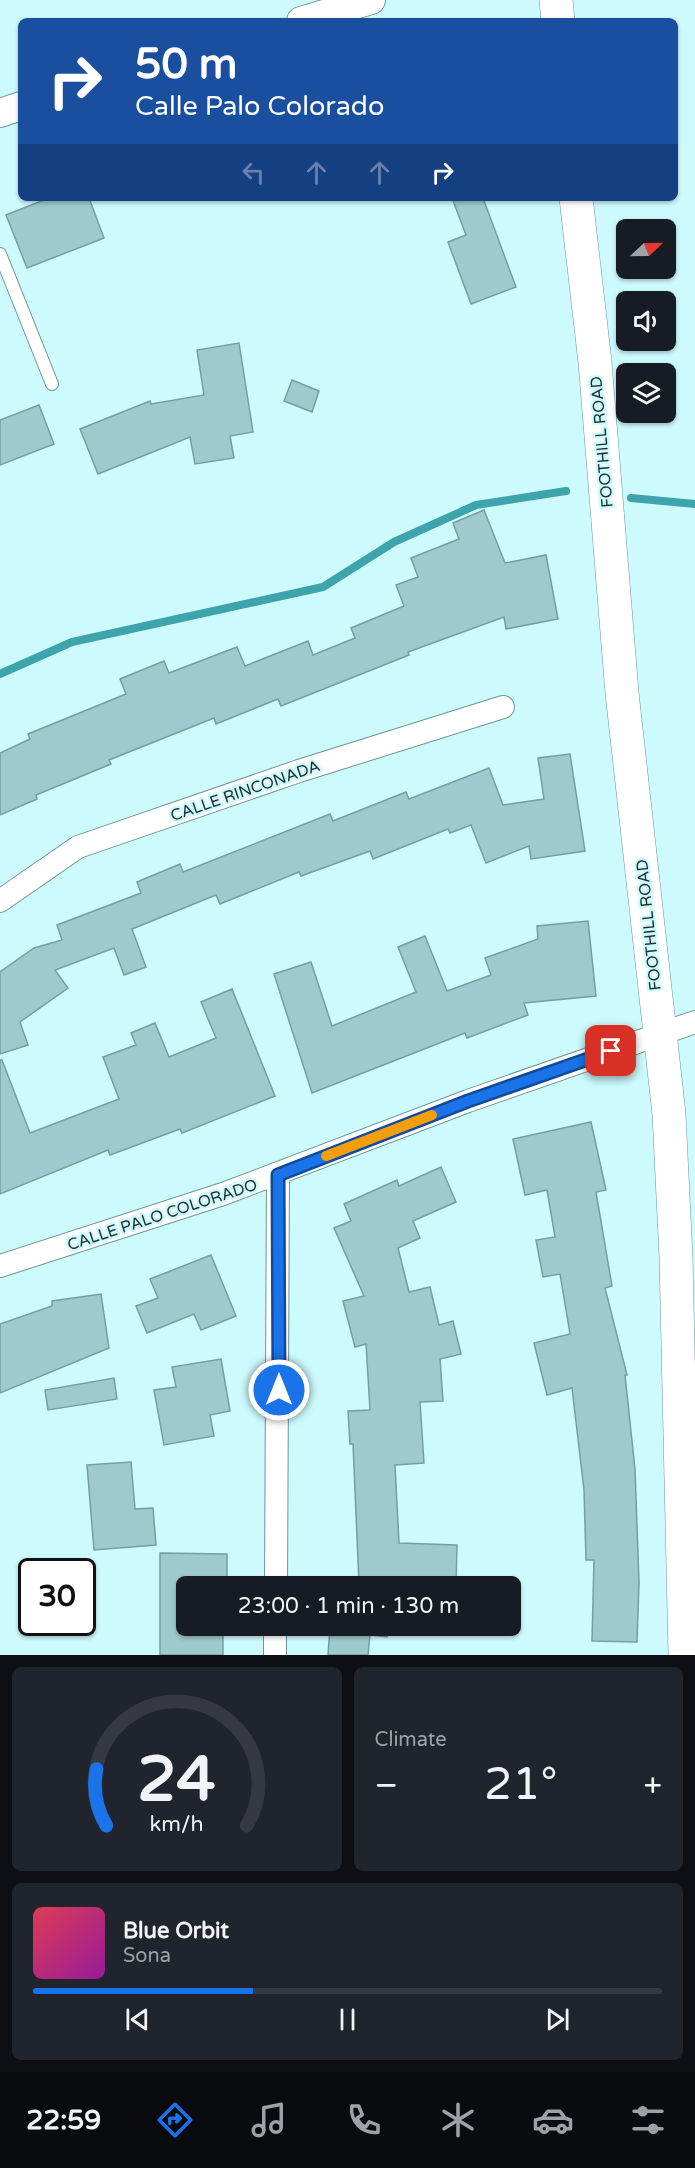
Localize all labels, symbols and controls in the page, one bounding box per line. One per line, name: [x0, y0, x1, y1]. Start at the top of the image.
text: 50 m: [135, 39, 237, 90]
icon: right: [36, 42, 114, 120]
text: Calle Palo Colorado: [135, 90, 384, 123]
icon: left: [237, 156, 270, 189]
icon: ahead: [300, 156, 333, 189]
icon: ahead: [363, 156, 396, 189]
icon: right: [426, 156, 459, 189]
north arrow: [616, 219, 676, 279]
map controls: [616, 219, 676, 423]
button: sound: [616, 291, 676, 351]
button: layers: [616, 363, 676, 423]
street label: FOOTHILL ROAD: [586, 375, 618, 509]
street label: CALLE RINCONADA: [168, 756, 323, 826]
street label: FOOTHILL ROAD: [632, 858, 666, 992]
pin: [585, 1025, 636, 1076]
icon: arrive: [594, 1034, 627, 1067]
street label: CALLE PALO COLORADO: [65, 1175, 260, 1255]
position arrow: [247, 1358, 311, 1422]
speed limit sign: 30: [18, 1558, 96, 1636]
text: 23:00 · 1 min · 130 m: [238, 1593, 459, 1619]
text: Climate: [375, 1728, 447, 1752]
text: 24: [138, 1743, 216, 1818]
text: 21°: [484, 1758, 557, 1812]
text: −: [375, 1766, 398, 1805]
text: +: [643, 1766, 662, 1805]
text: km/h: [150, 1811, 204, 1837]
text: Blue Orbit: [123, 1918, 229, 1944]
text: Sona: [123, 1944, 171, 1968]
icon: previous: [121, 2003, 154, 2036]
icon: pause: [331, 2003, 364, 2036]
icon: next: [541, 2003, 574, 2036]
icon: directions: [154, 2099, 196, 2141]
icon: music: [248, 2099, 290, 2141]
icon: phone: [343, 2099, 385, 2141]
icon: climate: [437, 2099, 479, 2141]
icon: car: [532, 2099, 574, 2141]
icon: filters: [627, 2099, 669, 2141]
text: 22:59: [26, 2104, 101, 2137]

